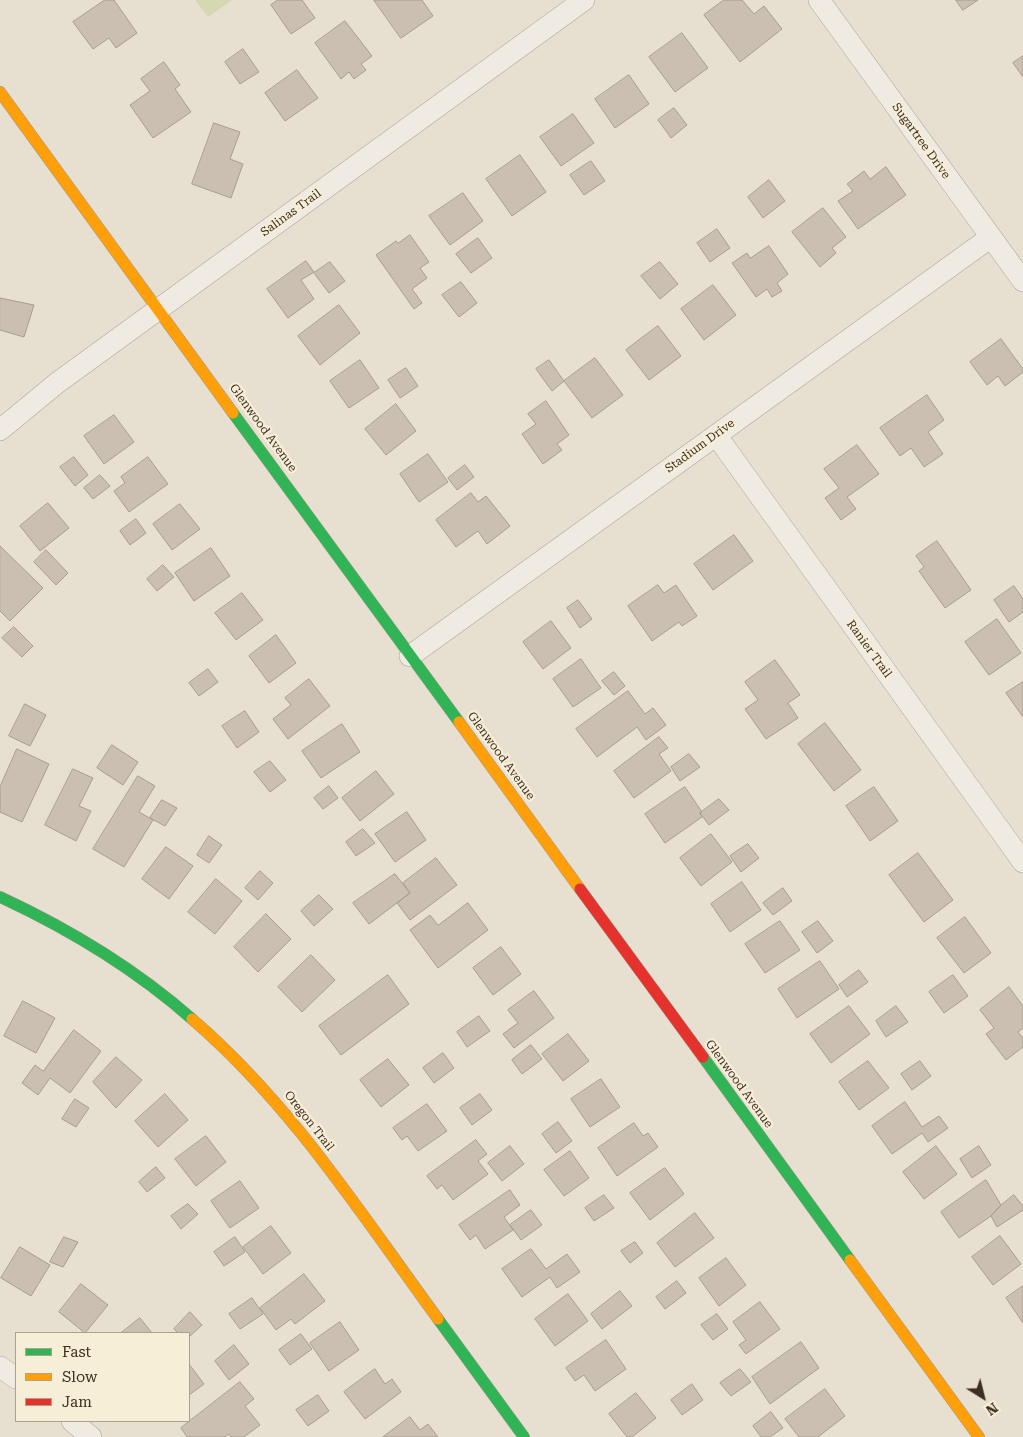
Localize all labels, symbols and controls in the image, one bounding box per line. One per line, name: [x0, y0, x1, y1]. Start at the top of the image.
street label: Sugartree Drive: [889, 100, 953, 182]
street label: Salinas Trail: [258, 186, 324, 240]
street label: Glenwood Avenue: [226, 381, 300, 475]
street label: Stadium Drive: [662, 416, 738, 476]
street label: Ranier Trail: [843, 617, 895, 681]
street label: Glenwood Avenue: [464, 709, 538, 803]
street label: Glenwood Avenue: [702, 1037, 776, 1131]
street label: Oregon Trail: [281, 1088, 337, 1154]
legend: [15, 1332, 190, 1422]
text: Fast: [62, 1343, 91, 1361]
text: Slow: [62, 1368, 97, 1386]
north arrow: [958, 1372, 1008, 1422]
text: Jam: [62, 1393, 92, 1411]
text: N: [983, 1399, 1001, 1419]

